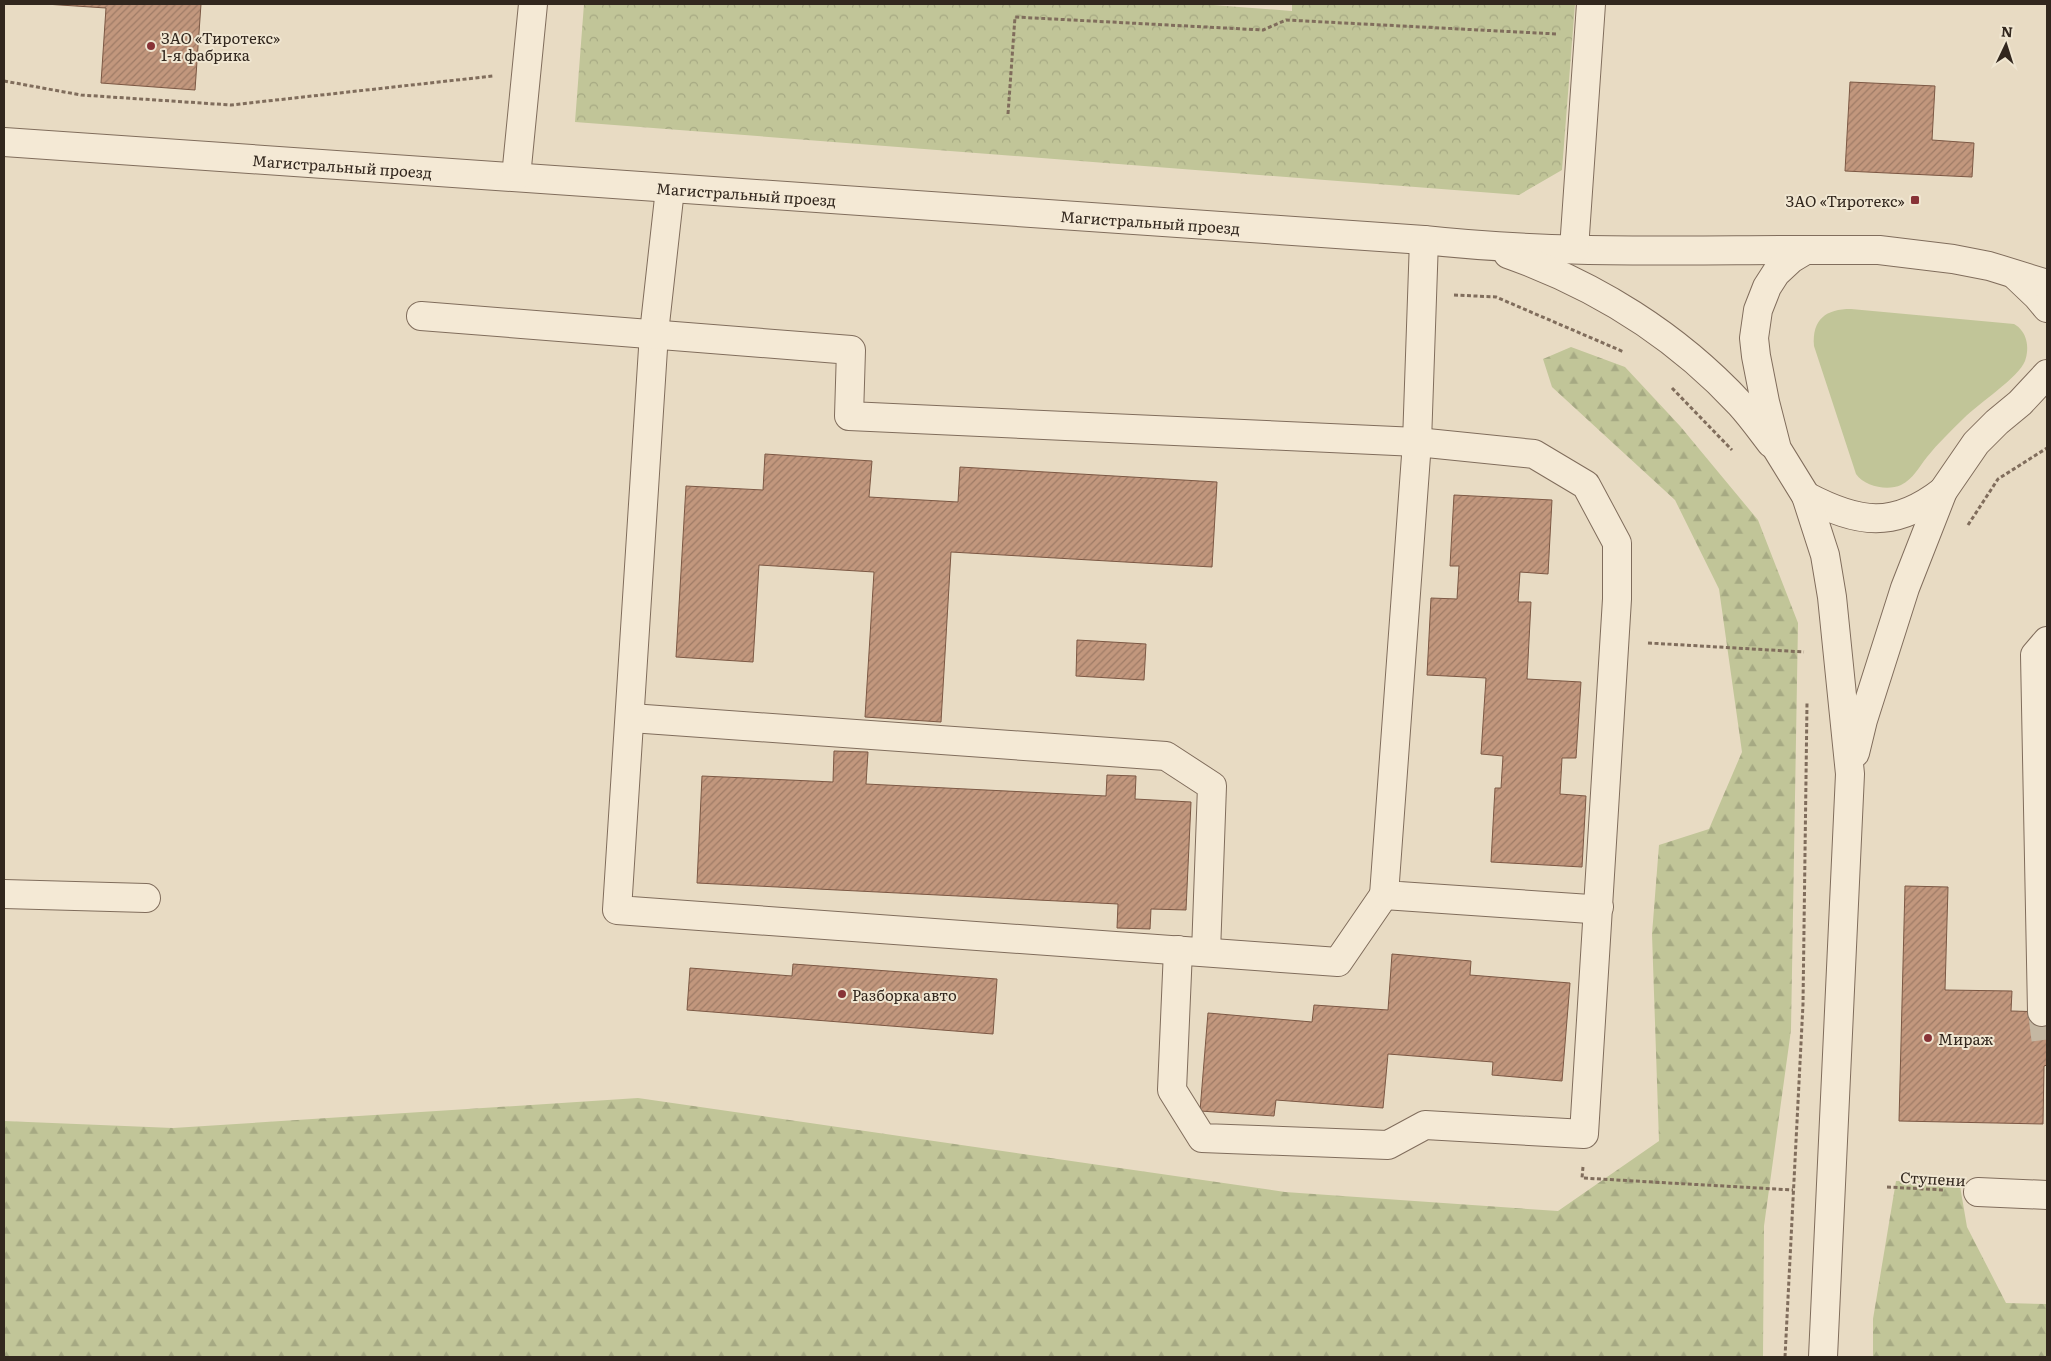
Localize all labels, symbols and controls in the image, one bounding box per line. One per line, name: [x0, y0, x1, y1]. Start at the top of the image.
north arrow: [1981, 20, 2031, 70]
text: N: [2000, 21, 2014, 41]
place label: ЗАО «Тиротекс» 1-я фабрика: [161, 26, 280, 66]
marker: ЗАО «Тиротекс» 1-я фабрика: [145, 40, 157, 52]
street label: Магистральный проезд: [251, 148, 433, 183]
street label: Магистральный проезд: [656, 176, 837, 211]
place label: ЗАО «Тиротекс»: [1786, 189, 1905, 212]
marker: ЗАО «Тиротекс»: [1909, 194, 1921, 206]
street label: Магистральный проезд: [1060, 203, 1241, 239]
place label: Разборка авто: [852, 983, 957, 1006]
marker: Разборка авто: [836, 988, 848, 1000]
place label: Мираж: [1938, 1027, 1994, 1050]
marker: Мираж: [1922, 1032, 1934, 1044]
street label: Ступени: [1900, 1165, 1966, 1191]

